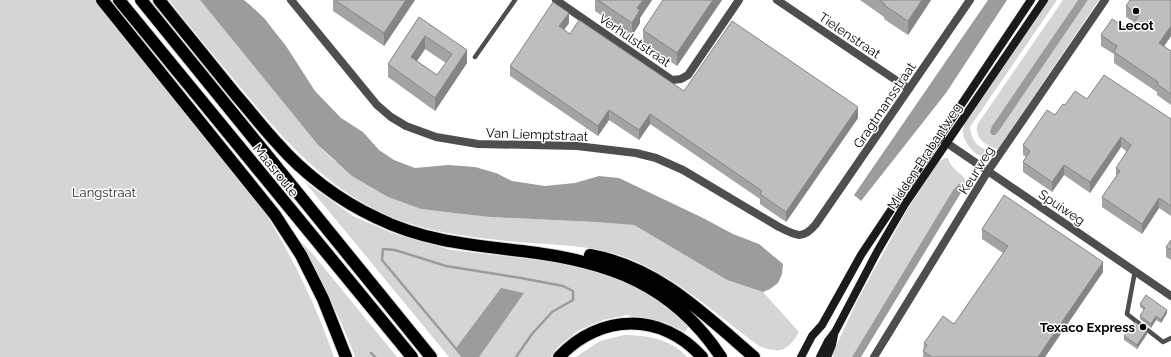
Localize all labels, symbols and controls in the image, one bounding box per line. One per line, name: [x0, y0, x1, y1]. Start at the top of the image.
marker: Lecot: [1131, 6, 1141, 16]
street label: Tielenstraat: [816, 9, 884, 62]
street label: Verhulststraat: [596, 11, 674, 70]
place label: Lecot: [1118, 18, 1154, 33]
street label: Gragtmansstraat: [850, 59, 919, 151]
street label: Midden-Brabantweg: [884, 100, 965, 213]
street label: Van Liemptstraat: [486, 125, 589, 144]
street label: Maasroute: [250, 141, 302, 200]
street label: Keurweg: [956, 143, 997, 197]
park label: Langstraat: [72, 185, 137, 200]
street label: Spuiweg: [1036, 187, 1088, 228]
place label: Texaco Express: [1040, 320, 1136, 335]
marker: Texaco Express: [1138, 322, 1148, 332]

